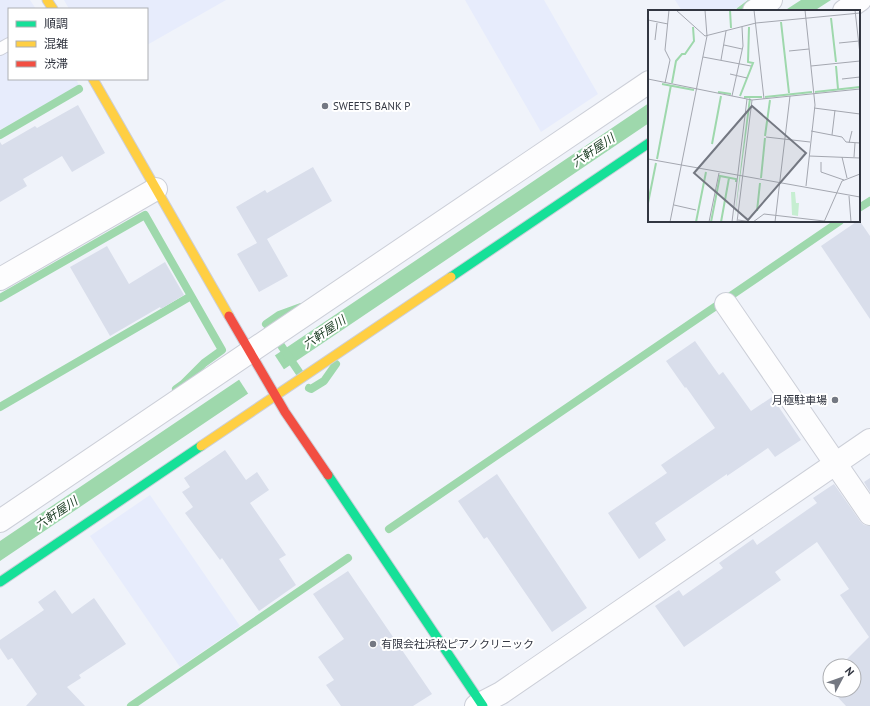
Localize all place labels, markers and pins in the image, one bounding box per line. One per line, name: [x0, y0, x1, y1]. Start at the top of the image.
place label: SWEETS BANK P: [333, 99, 410, 113]
marker: SWEETS BANK P: [320, 101, 330, 111]
place label: 月極駐車場: [772, 393, 827, 407]
marker: 月極駐車場: [830, 395, 840, 405]
place label: 有限会社浜松ピアノクリニック: [381, 637, 534, 651]
marker: 有限会社浜松ピアノクリニック: [368, 639, 378, 649]

